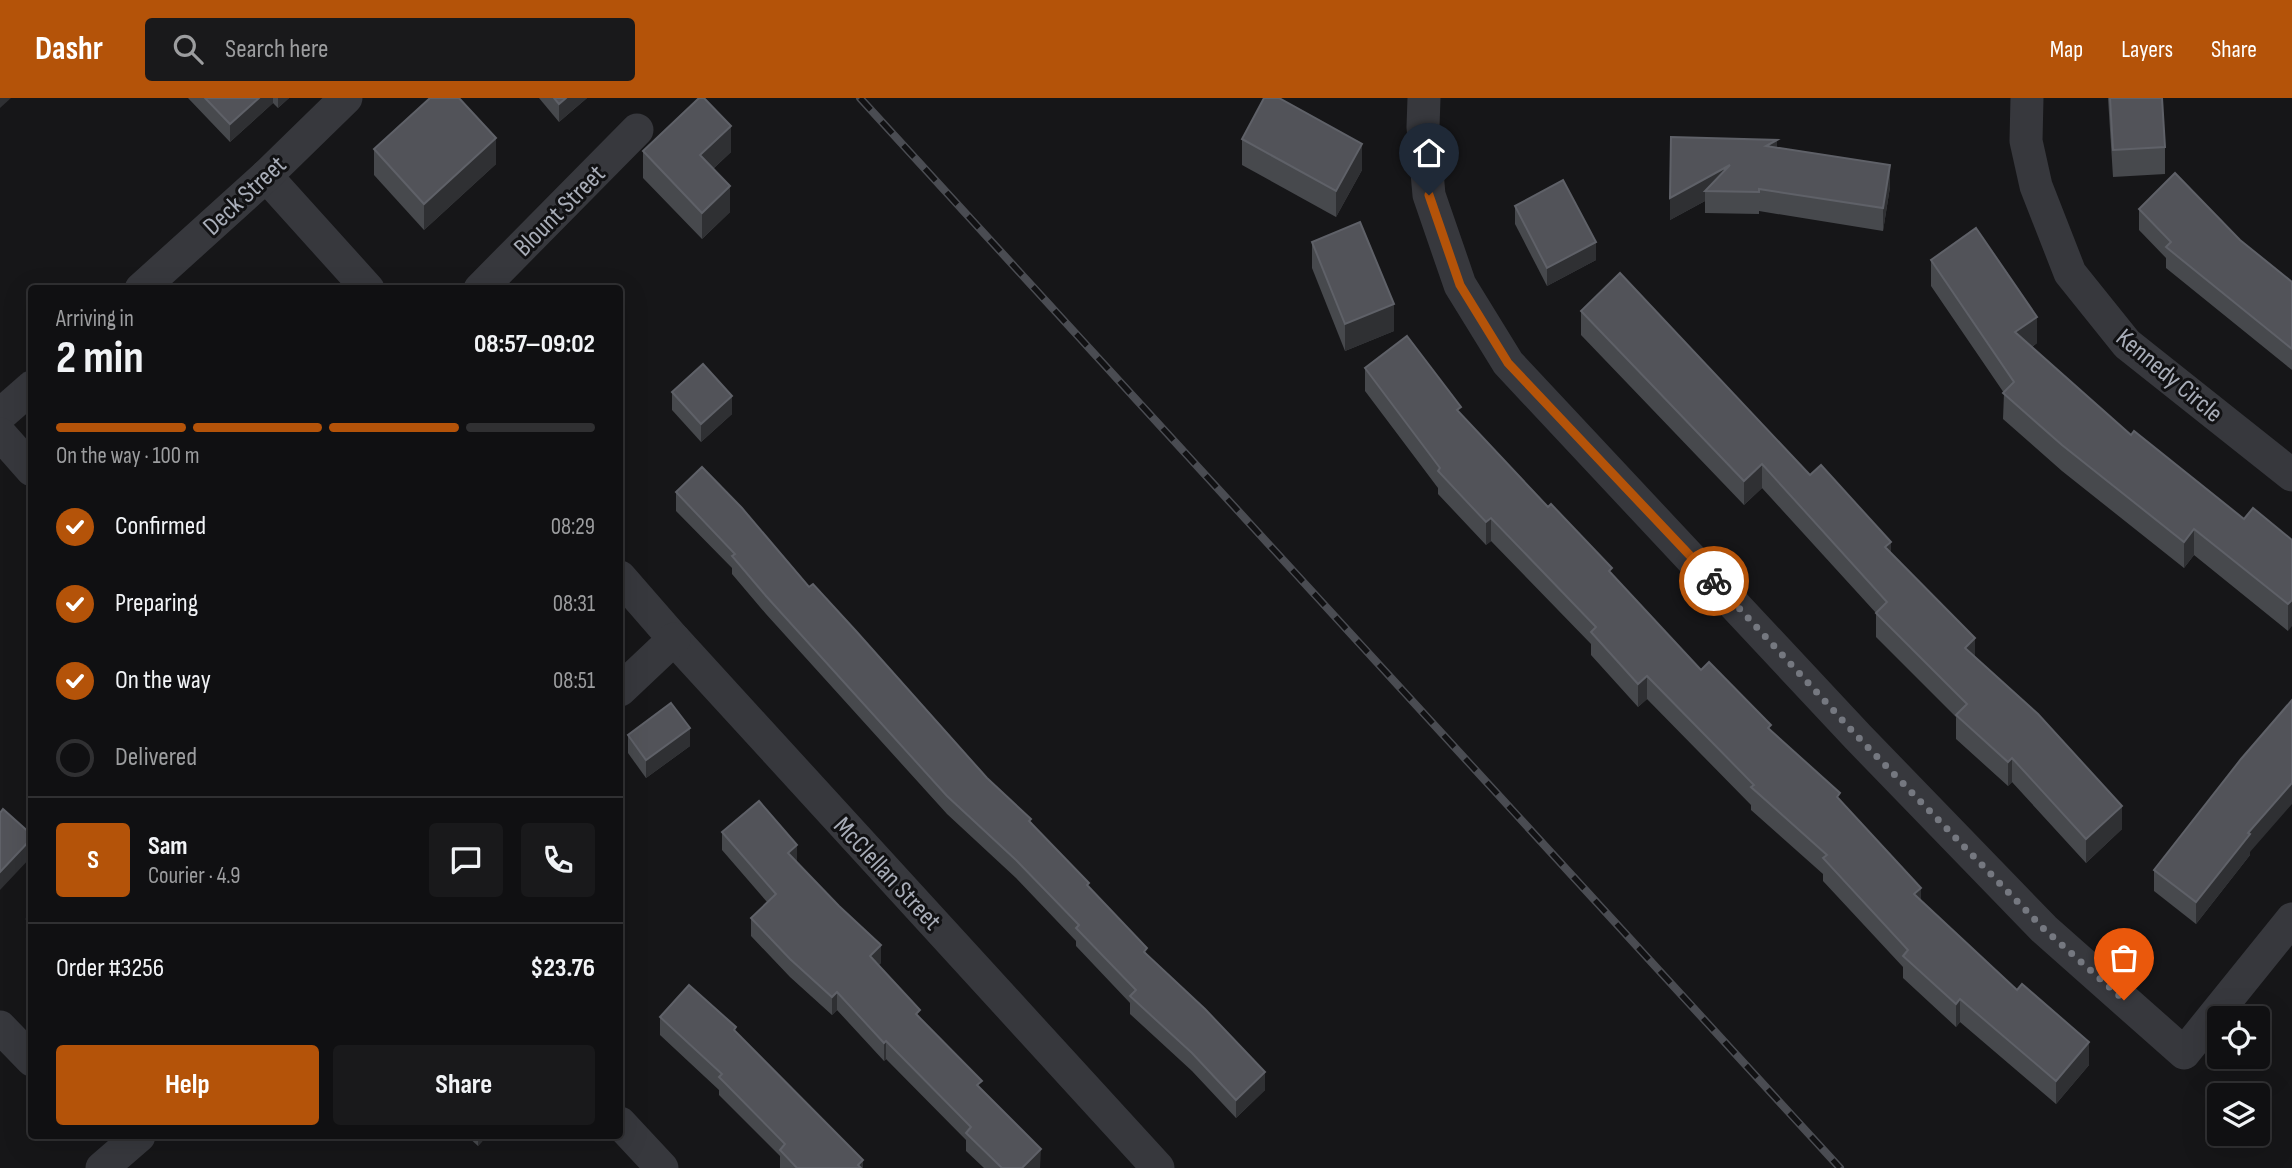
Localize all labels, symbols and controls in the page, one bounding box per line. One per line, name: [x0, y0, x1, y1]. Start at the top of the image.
search box: [145, 18, 635, 81]
text: Dashr: [35, 29, 103, 69]
icon: search: [169, 30, 207, 68]
text: Search here: [225, 34, 328, 65]
text: Map: [2050, 35, 2083, 64]
text: Layers: [2121, 35, 2173, 64]
text: Share: [2211, 35, 2257, 64]
pin: [1399, 123, 1459, 195]
icon: home: [1410, 134, 1448, 172]
street label: Deck Street: [197, 150, 293, 242]
street label: Blount Street: [508, 159, 612, 263]
text: Arriving in: [56, 305, 134, 333]
street label: Kennedy Circle: [2109, 323, 2229, 430]
text: 08:57–09:02: [474, 329, 595, 360]
text: 2 min: [56, 331, 144, 386]
text: On the way · 100 m: [56, 442, 200, 470]
icon: check: [56, 508, 94, 546]
text: Confirmed: [115, 511, 206, 542]
text: 08:29: [551, 513, 595, 541]
courier: [1679, 546, 1749, 616]
icon: bike: [1695, 562, 1733, 600]
icon: check: [56, 585, 94, 623]
text: Preparing: [115, 588, 198, 619]
text: 08:31: [553, 590, 595, 618]
icon: check: [56, 662, 94, 700]
text: On the way: [115, 665, 211, 696]
text: 08:51: [553, 667, 595, 695]
text: Delivered: [115, 742, 197, 773]
street label: McClellan Street: [827, 811, 947, 937]
button: chat: [429, 823, 503, 897]
button: phone: [521, 823, 595, 897]
text: Sam: [148, 831, 188, 862]
text: S: [87, 845, 99, 876]
text: Courier · 4.9: [148, 862, 240, 890]
pin: [2094, 928, 2154, 1000]
icon: bag: [2105, 939, 2143, 977]
text: Order #3256: [56, 953, 164, 984]
text: $23.76: [530, 953, 595, 984]
map controls: [2207, 1006, 2270, 1146]
button: locate: [2207, 1006, 2270, 1069]
button: Help: [56, 1045, 319, 1125]
button: Share: [333, 1045, 595, 1125]
button: layers: [2207, 1083, 2270, 1146]

